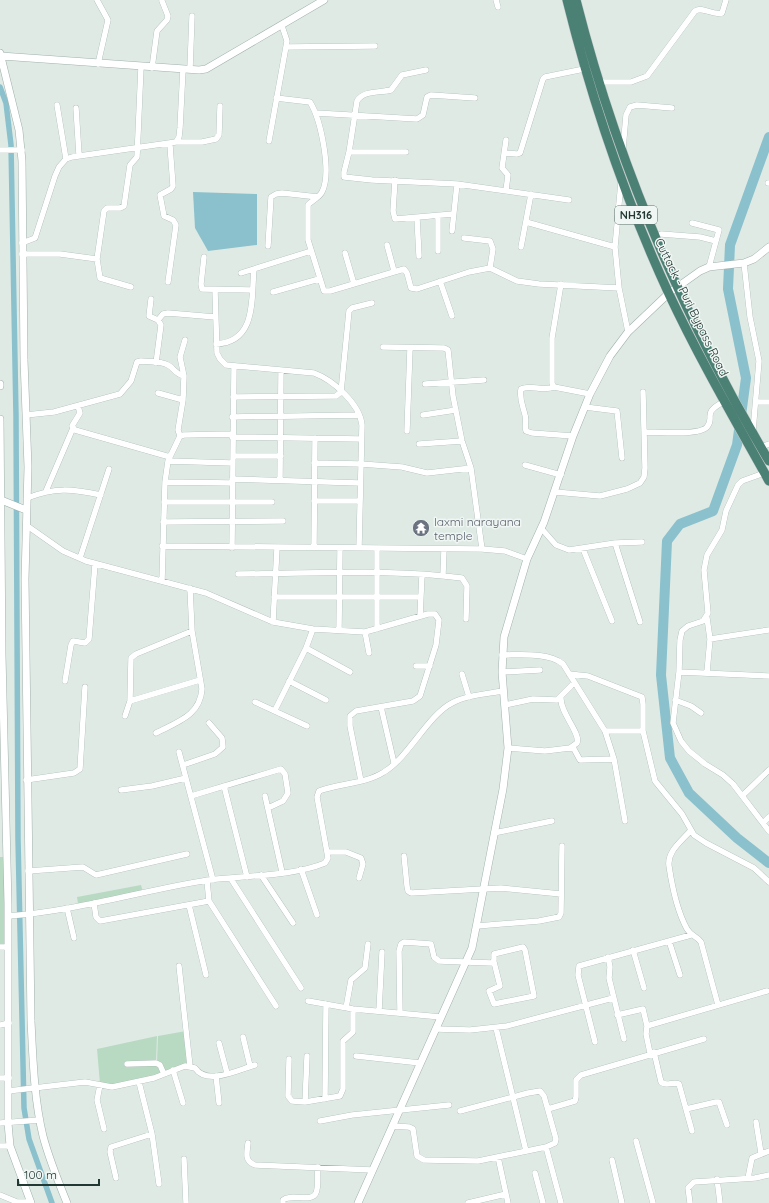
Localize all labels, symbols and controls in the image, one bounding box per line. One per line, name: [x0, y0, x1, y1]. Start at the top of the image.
road number: NH316: [615, 206, 657, 224]
street label: Cuttack - Puri Bypass Road: [652, 235, 732, 379]
place label: laxmi narayana temple: [434, 514, 521, 543]
temple icon: laxmi narayana temple: [411, 518, 431, 538]
scale bar: [18, 1161, 99, 1187]
text: 100 m: [24, 1167, 57, 1182]

